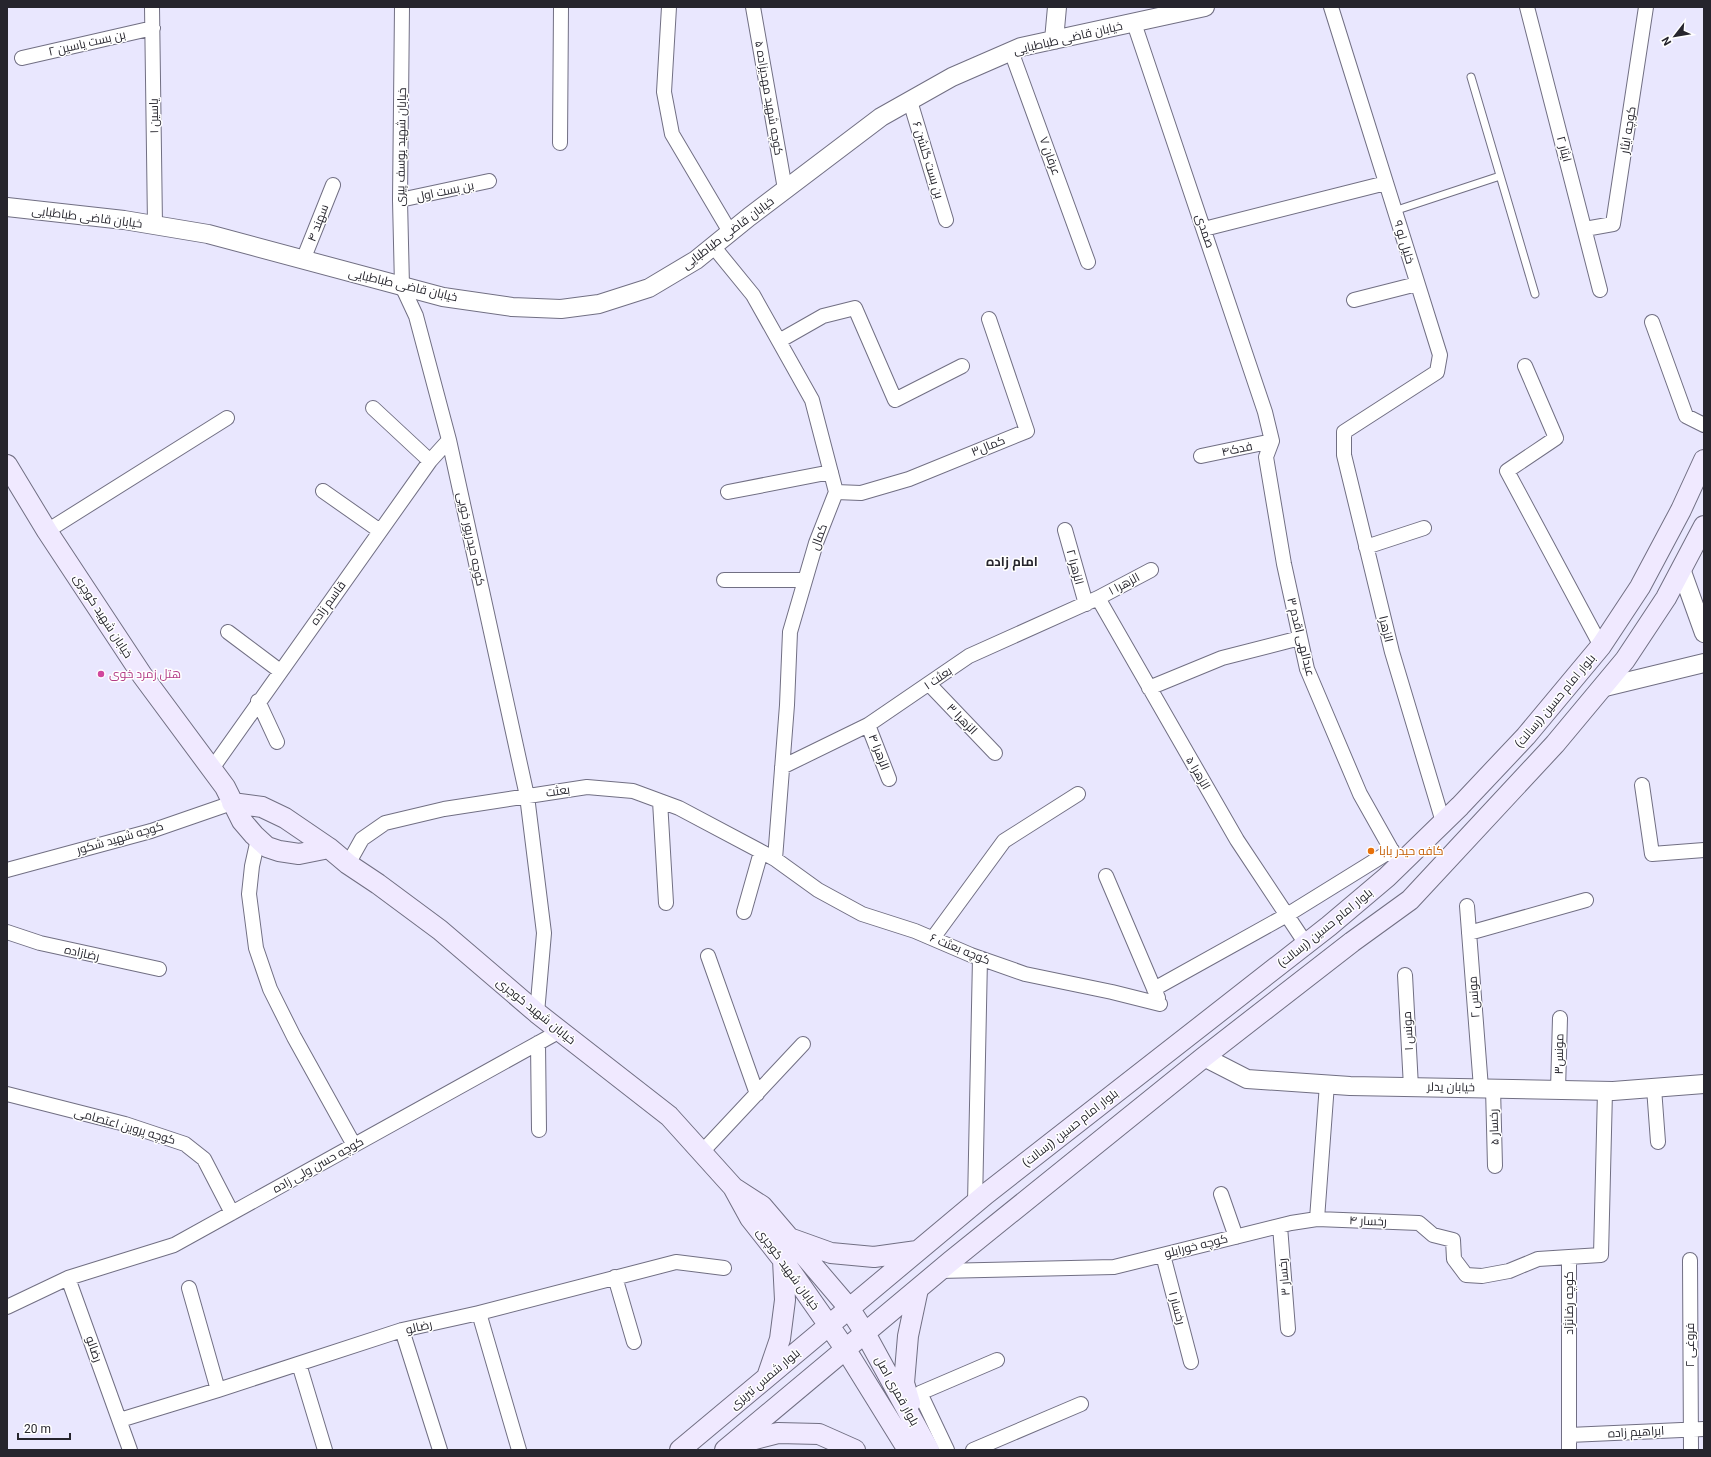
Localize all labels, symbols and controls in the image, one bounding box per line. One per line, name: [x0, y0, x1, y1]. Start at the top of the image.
north arrow: [1655, 16, 1695, 56]
street label: خیابان قاضی طباطبایی: [1012, 19, 1124, 57]
street label: بن بست یاسین ۲: [47, 27, 127, 59]
text: N: [1659, 34, 1674, 48]
street label: کوچه شهید مهدیزاده ۵: [750, 40, 786, 157]
street label: خیابان شهید یوسف پیری: [393, 87, 411, 207]
street label: یاسین ۱: [147, 97, 161, 134]
street label: کوچه ایثار: [1617, 105, 1641, 156]
street label: بن بست گلشن ۶: [910, 120, 946, 200]
street label: عرفان ۷: [1037, 135, 1063, 177]
street label: ایثار ۲: [1554, 135, 1574, 163]
street label: بن بست اول: [415, 178, 475, 204]
street label: خیابان قاضی طباطبایی: [679, 194, 777, 272]
street label: سهند ۴: [305, 202, 332, 244]
street label: خیابان قاضی طباطبایی: [31, 203, 143, 231]
street label: صمدی: [1193, 212, 1217, 250]
street label: خلیل لو ۹: [1391, 219, 1417, 265]
street label: خیابان قاضی طباطبایی: [347, 266, 459, 304]
street label: کمال۳: [969, 433, 1007, 459]
street label: فدک۴: [1220, 439, 1254, 459]
street label: کوچه حیدرپور خویی: [452, 491, 488, 588]
street label: کمال: [808, 522, 830, 552]
street label: الزهرا ۲: [1064, 548, 1086, 586]
district label: امام زاده: [986, 554, 1038, 571]
street label: الزهرا ۱: [1106, 570, 1142, 598]
street label: خیابان شهید کوچری: [69, 571, 135, 662]
street label: قاسم زاده: [307, 578, 349, 628]
street label: عبدالهی اقدم ۳: [1283, 596, 1318, 678]
street label: الزهرا: [1376, 614, 1396, 644]
street label: بلوار امام حسین (رسالت): [1512, 651, 1599, 751]
street label: بعثت ۱: [921, 664, 955, 692]
place label: هتل زمرد خوی: [109, 667, 181, 681]
marker: هتل زمرد خوی: [96, 669, 106, 679]
street label: الزهرا ۳: [944, 701, 980, 737]
street label: الزهرا ۴: [866, 732, 892, 772]
street label: الزهرا ۵: [1183, 754, 1213, 792]
street label: بعثت: [545, 782, 571, 800]
street label: کوچه شهید شکور: [74, 819, 166, 859]
place label: کافه حیدر بابا: [1379, 844, 1443, 858]
marker: کافه حیدر بابا: [1366, 846, 1376, 856]
street label: بلوار امام حسین (رسالت): [1275, 885, 1376, 971]
street label: کوچه بعثت ۶: [927, 931, 992, 969]
street label: رضازاده: [63, 942, 101, 964]
street label: خیابان شهید کوچری: [492, 975, 578, 1049]
street label: مونس ۲: [1466, 976, 1482, 1018]
street label: مونس ۱: [1400, 1011, 1416, 1051]
street label: مونس۳: [1552, 1033, 1566, 1075]
street label: خیابان یدلر: [1426, 1080, 1475, 1094]
street label: بلوار امام حسین (رسالت): [1019, 1086, 1121, 1171]
street label: کوچه پروین اعتصامی: [72, 1105, 177, 1149]
street label: رخسار ۵: [1486, 1109, 1502, 1145]
street label: کوچه حسن ولی زاده: [270, 1134, 367, 1198]
street label: رخسار ۴: [1349, 1213, 1387, 1229]
street label: خیابان شهید کوچری: [752, 1225, 822, 1314]
street label: کوچه خورابلو: [1163, 1231, 1230, 1263]
street label: رخسار ۳: [1275, 1257, 1293, 1297]
street label: کوچه رضانژاد: [1562, 1271, 1578, 1335]
street label: رخسار ۱: [1166, 1290, 1188, 1326]
street label: رضالو: [404, 1317, 434, 1337]
street label: فروغی ۲: [1683, 1323, 1697, 1367]
street label: رضالو: [83, 1334, 105, 1364]
street label: بلوار شمس تبریزی: [727, 1346, 803, 1412]
street label: بلوار قمری اصل: [872, 1354, 922, 1428]
scale bar: [18, 1415, 70, 1441]
text: 20 m: [24, 1422, 51, 1436]
street label: ابراهیم زاده: [1607, 1424, 1665, 1441]

